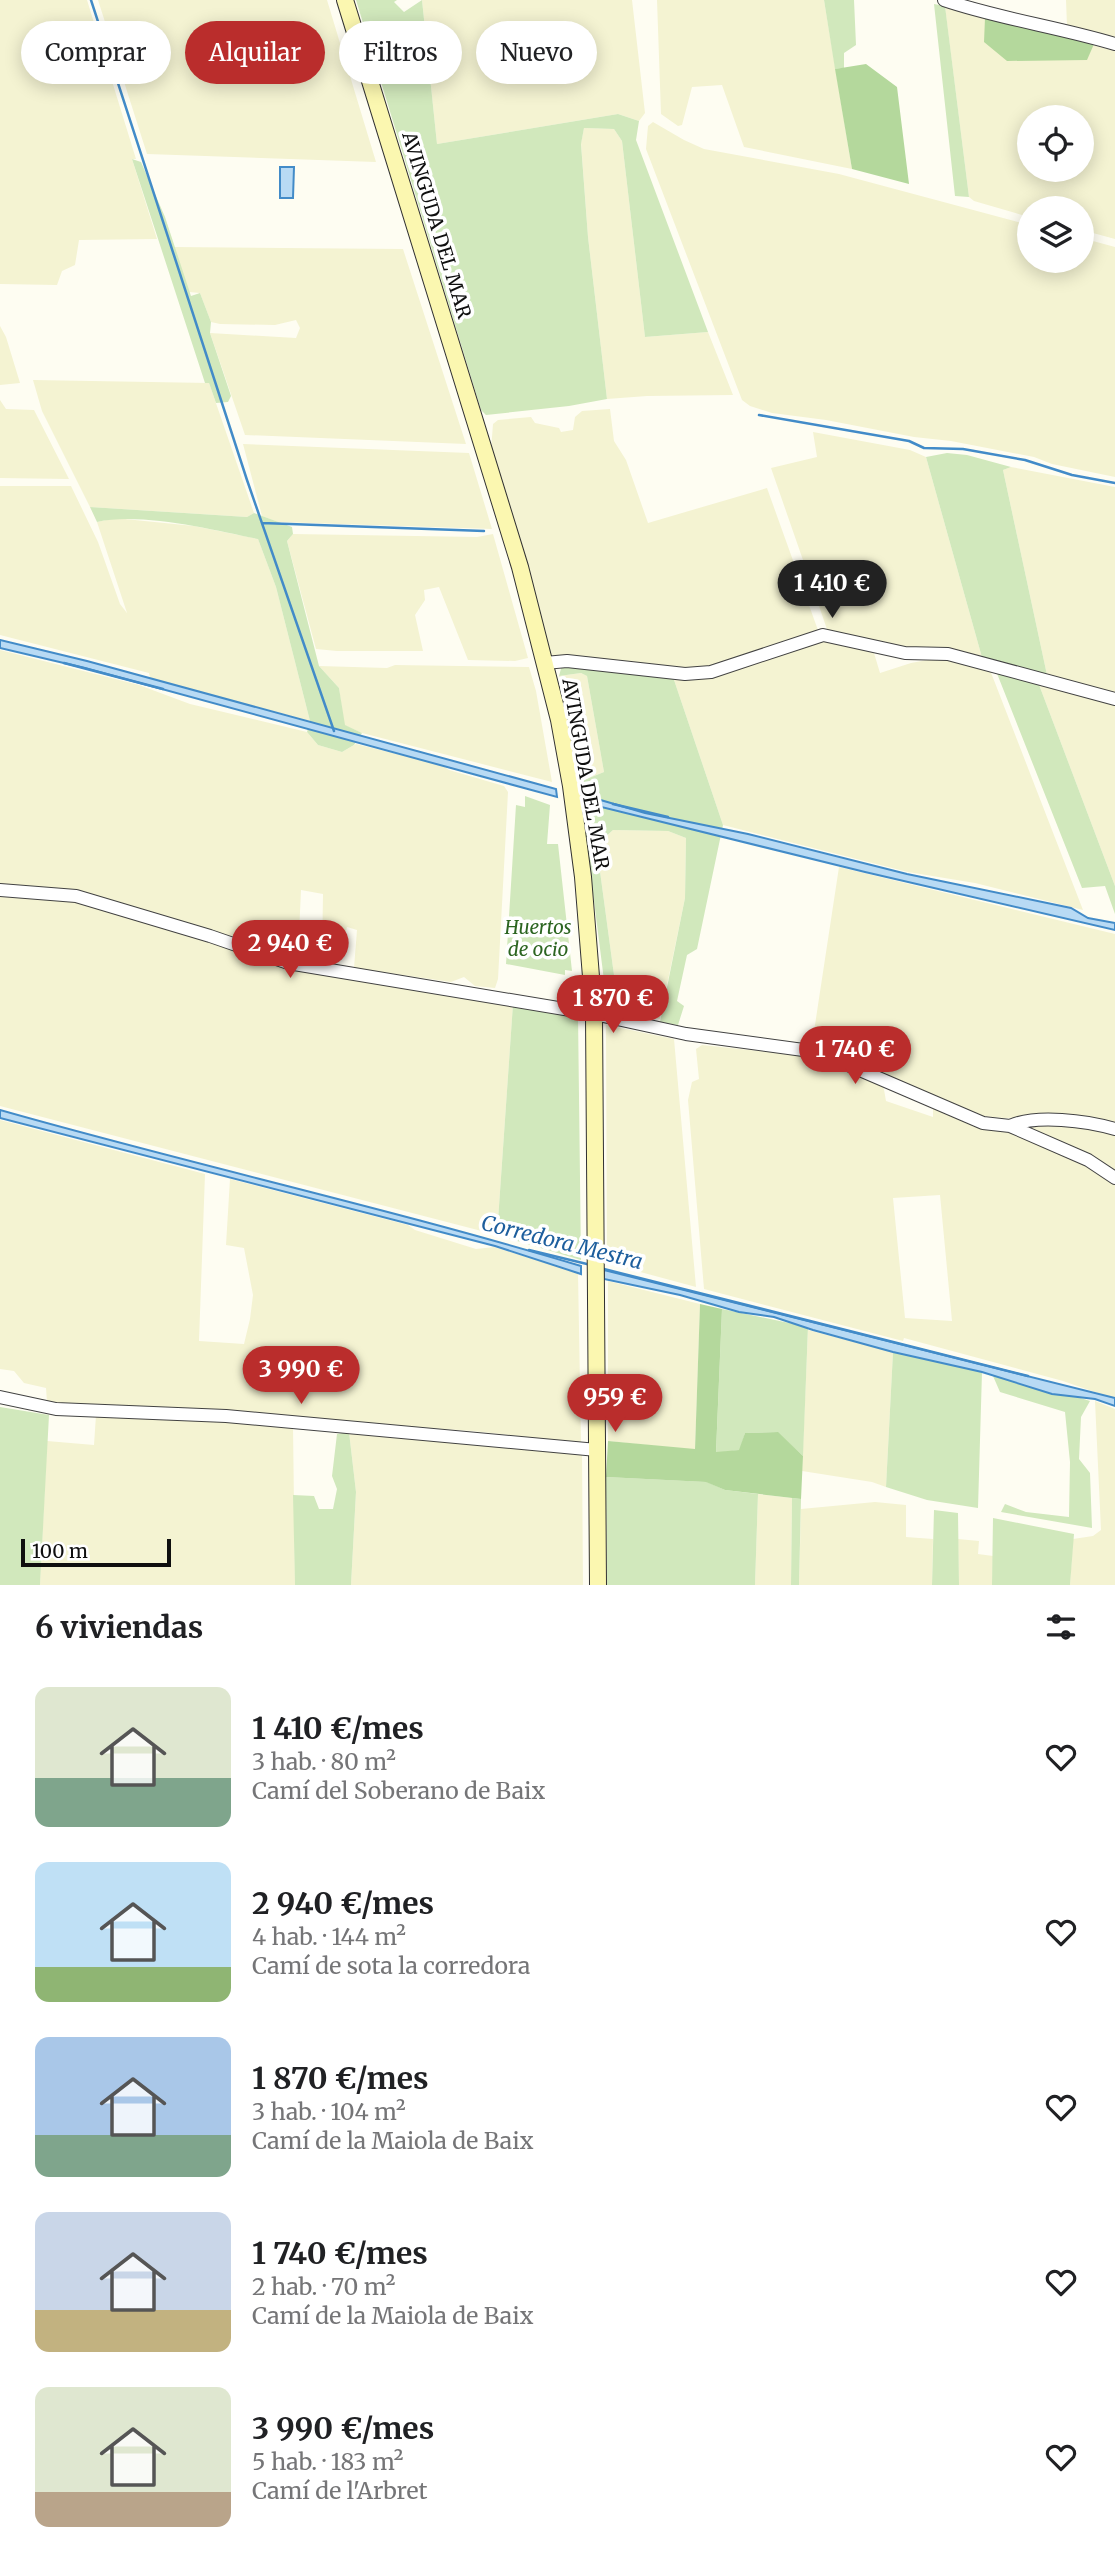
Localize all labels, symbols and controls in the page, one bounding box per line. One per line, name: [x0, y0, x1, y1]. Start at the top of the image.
chip: Comprar: [21, 21, 171, 84]
chip: Alquilar: [185, 21, 325, 84]
chip: Filtros: [339, 21, 462, 84]
chip: Nuevo: [476, 21, 597, 84]
map controls: [1017, 105, 1094, 273]
button: locate: [1017, 105, 1094, 182]
street label: AVINGUDA DEL MAR: [397, 128, 477, 322]
button: layers: [1017, 196, 1094, 273]
pin: 1 410 €: [767, 560, 897, 620]
text: 1 410 €: [794, 568, 870, 597]
street label: AVINGUDA DEL MAR: [557, 675, 615, 872]
park label: Huertos de ocio: [503, 915, 572, 961]
pin: 2 940 €: [225, 920, 355, 980]
text: 2 940 €: [248, 928, 332, 957]
pin: 1 870 €: [548, 976, 678, 1035]
text: 1 870 €: [573, 983, 653, 1012]
pin: 1 740 €: [790, 1026, 920, 1086]
text: 1 740 €: [815, 1034, 895, 1063]
water label: Corredora Mestra: [478, 1209, 646, 1275]
pin: 3 990 €: [236, 1346, 366, 1406]
text: 3 990 €: [259, 1354, 343, 1383]
pin: 959 €: [566, 1374, 664, 1434]
text: 959 €: [583, 1382, 647, 1411]
scale bar: [21, 1536, 172, 1568]
text: 100 m: [32, 1539, 88, 1563]
text: 6 viviendas: [35, 1608, 203, 1646]
icon: filters: [1042, 1608, 1080, 1646]
text: 1 410 €/mes: [252, 1709, 424, 1747]
icon: home: [91, 1715, 175, 1799]
icon: heart: [1042, 1738, 1080, 1776]
text: 3 hab. · 80 m²: [252, 1747, 396, 1776]
text: Camí del Soberano de Baix: [252, 1776, 545, 1805]
text: 2 940 €/mes: [252, 1884, 434, 1922]
icon: home: [91, 1890, 175, 1974]
icon: heart: [1042, 1913, 1080, 1951]
text: 4 hab. · 144 m²: [252, 1922, 406, 1951]
text: Camí de sota la corredora: [252, 1951, 530, 1980]
text: 1 870 €/mes: [252, 2059, 429, 2097]
icon: home: [91, 2065, 175, 2149]
icon: heart: [1042, 2088, 1080, 2126]
text: 3 hab. · 104 m²: [252, 2097, 406, 2126]
text: Camí de la Maiola de Baix: [252, 2126, 533, 2155]
text: 1 740 €/mes: [252, 2234, 428, 2272]
icon: home: [91, 2240, 175, 2324]
icon: heart: [1042, 2263, 1080, 2301]
text: 2 hab. · 70 m²: [252, 2272, 395, 2301]
text: Camí de la Maiola de Baix: [252, 2301, 533, 2330]
text: 3 990 €/mes: [252, 2409, 434, 2447]
icon: home: [91, 2415, 175, 2499]
icon: heart: [1042, 2438, 1080, 2476]
text: 5 hab. · 183 m²: [252, 2447, 404, 2476]
text: Camí de l'Arbret: [252, 2476, 427, 2505]

